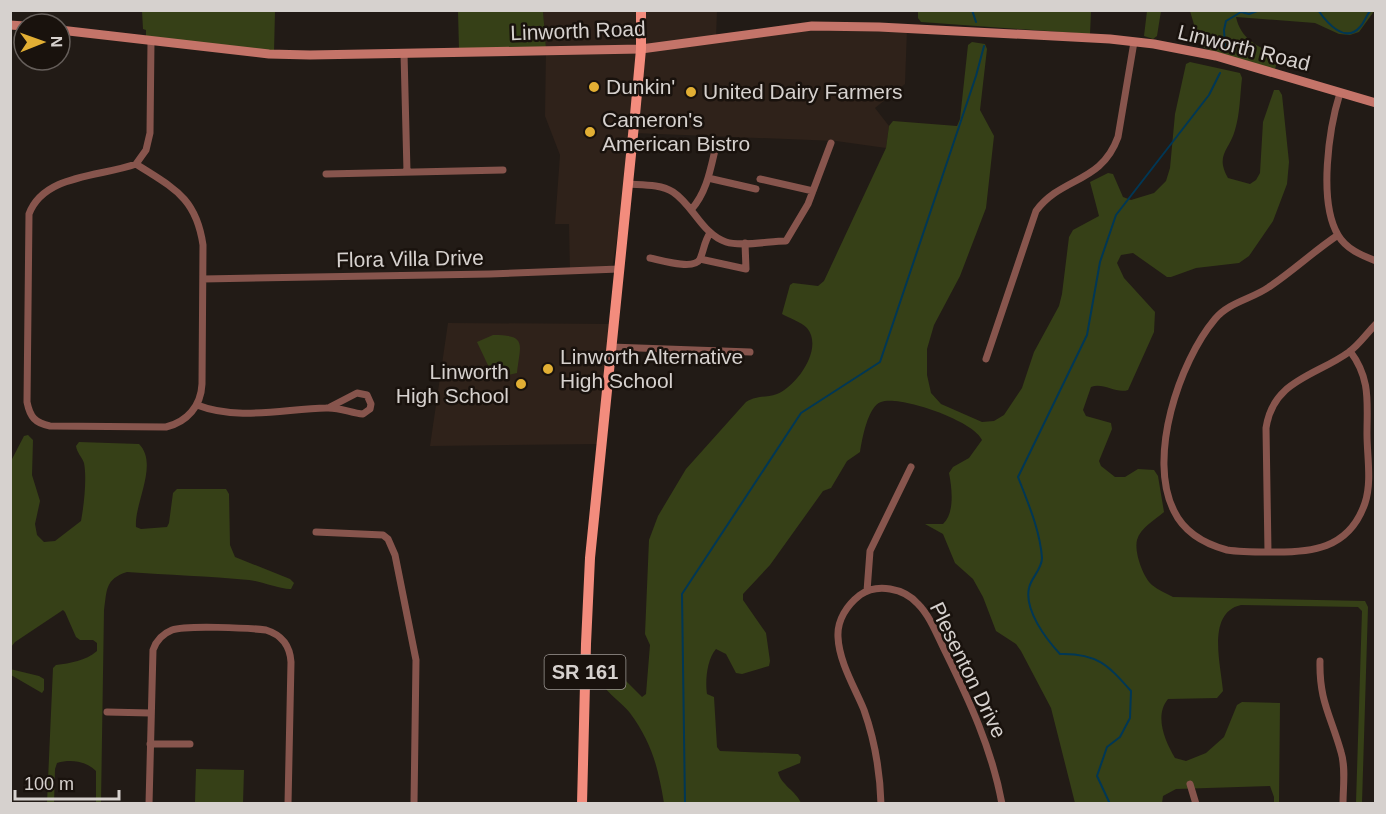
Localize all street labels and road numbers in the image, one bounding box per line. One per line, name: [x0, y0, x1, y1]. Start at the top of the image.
street label: Linworth Road: [510, 17, 646, 44]
street label: Linworth Road: [1176, 20, 1313, 75]
street label: Flora Villa Drive: [336, 246, 484, 271]
street label: Plesenton Drive: [926, 598, 1011, 741]
road number: SR 161: [544, 655, 626, 689]

